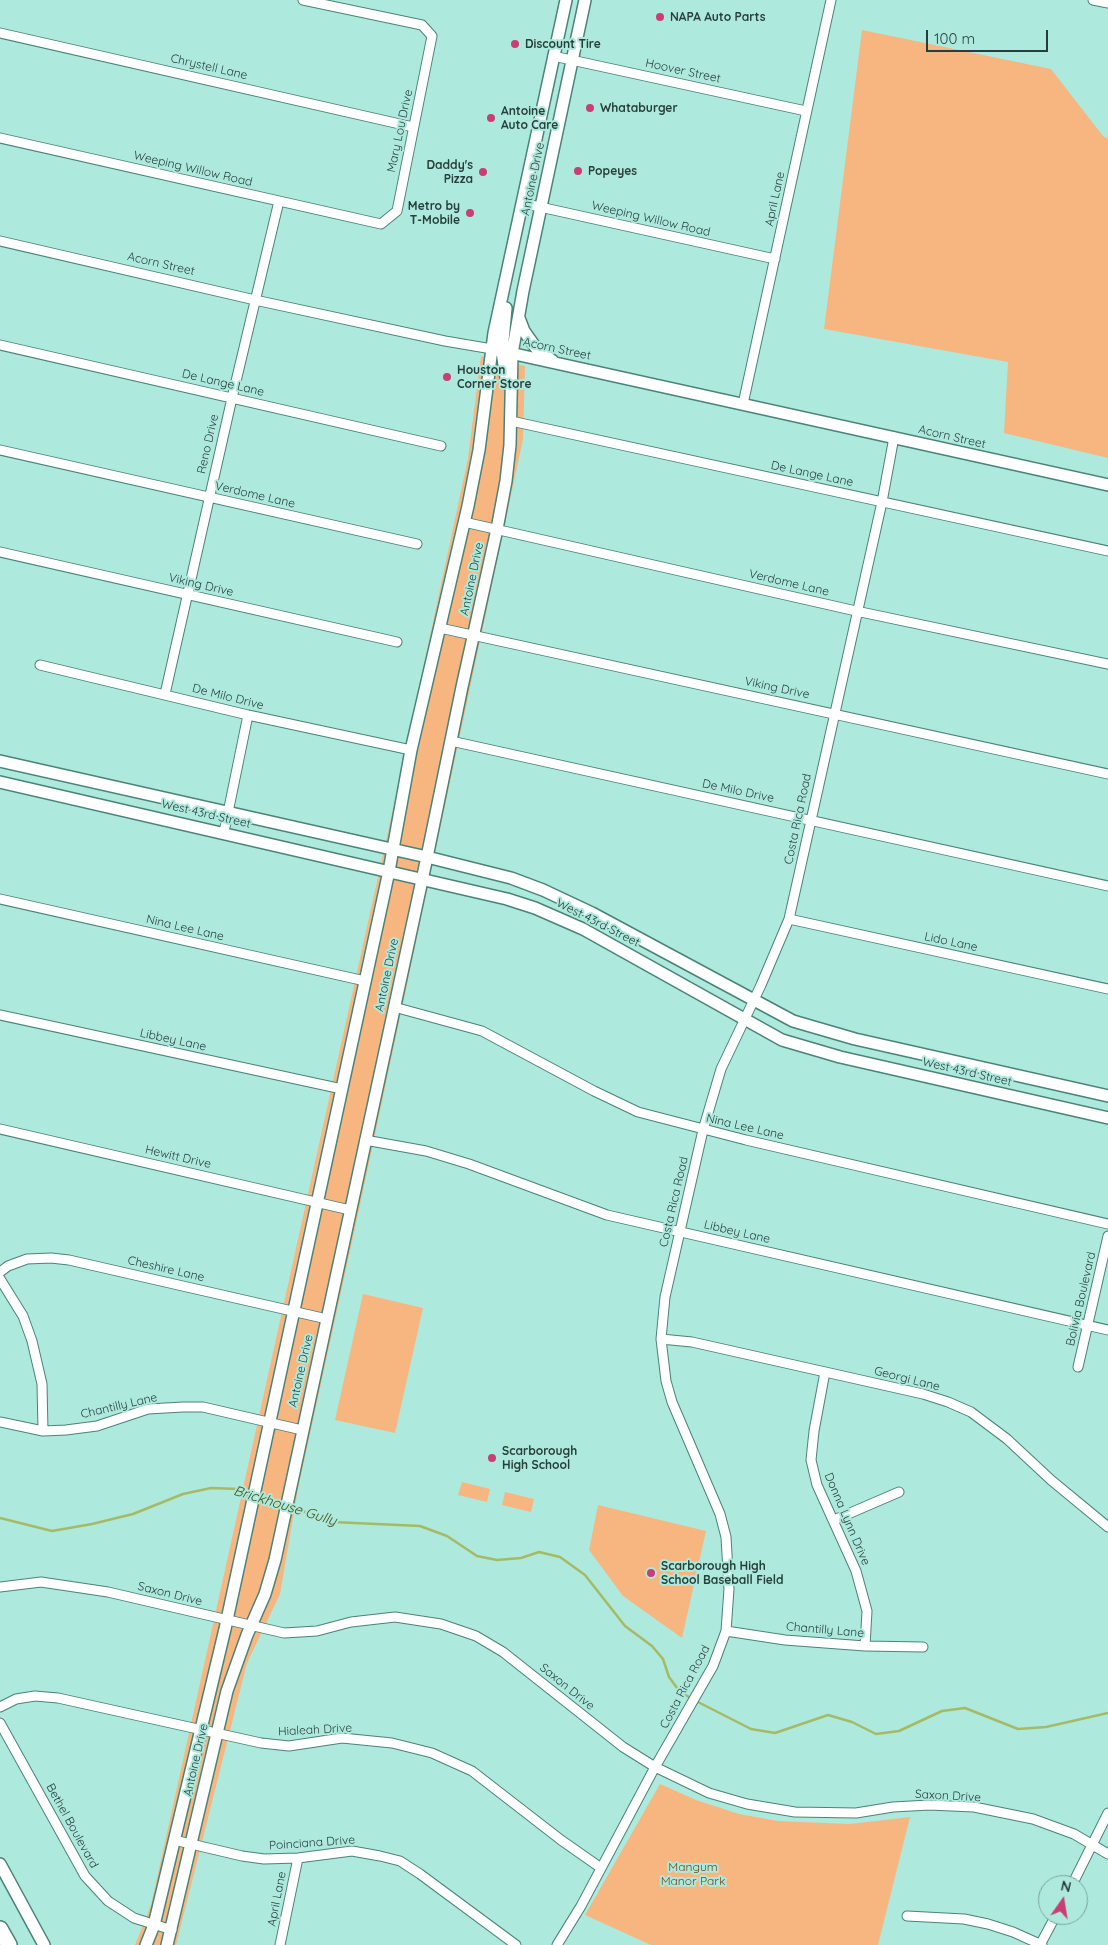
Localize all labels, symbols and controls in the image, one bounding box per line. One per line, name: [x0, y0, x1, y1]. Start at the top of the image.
place label: NAPA Auto Parts: [670, 10, 765, 24]
marker: NAPA Auto Parts: [654, 11, 666, 23]
scale bar: [928, 20, 1050, 52]
text: 100 m: [934, 29, 975, 48]
place label: Discount Tire: [525, 37, 601, 51]
marker: Discount Tire: [509, 38, 521, 50]
street label: Chrystell Lane: [169, 51, 249, 83]
street label: Hoover Street: [644, 56, 722, 86]
street label: Mary Lou Drive: [384, 88, 416, 174]
place label: Whataburger: [600, 101, 678, 115]
marker: Whataburger: [584, 102, 596, 114]
place label: Antoine Auto Care: [501, 104, 558, 132]
marker: Antoine Auto Care: [485, 112, 497, 124]
street label: Antoine Drive: [518, 141, 548, 217]
street label: Weeping Willow Road: [132, 148, 254, 190]
place label: Daddy's Pizza: [426, 158, 473, 186]
place label: Popeyes: [588, 164, 637, 178]
marker: Popeyes: [572, 165, 584, 177]
marker: Daddy's Pizza: [477, 166, 489, 178]
street label: April Lane: [762, 170, 788, 228]
street label: Weeping Willow Road: [590, 198, 712, 240]
place label: Metro by T-Mobile: [408, 199, 460, 227]
marker: Metro by T-Mobile: [464, 207, 476, 219]
street label: Acorn Street: [126, 249, 196, 279]
street label: Acorn Street: [522, 335, 592, 363]
place label: Houston Corner Store: [457, 363, 532, 391]
street label: De Lange Lane: [180, 367, 266, 399]
marker: Houston Corner Store: [441, 371, 453, 383]
street label: Reno Drive: [194, 413, 222, 475]
street label: Acorn Street: [917, 422, 987, 452]
street label: De Lange Lane: [769, 458, 855, 490]
street label: Verdome Lane: [214, 479, 296, 511]
street label: Antoine Drive: [457, 541, 487, 617]
street label: Verdome Lane: [748, 567, 830, 599]
street label: Viking Drive: [167, 571, 235, 599]
street label: Viking Drive: [743, 674, 811, 702]
street label: De Milo Drive: [191, 681, 265, 713]
street label: Costa Rica Road: [781, 772, 815, 866]
street label: De Milo Drive: [701, 776, 775, 806]
street label: West 43rd Street: [160, 797, 252, 831]
street label: West 43rd Street: [554, 896, 642, 950]
street label: Nina Lee Lane: [145, 912, 225, 944]
street label: Lido Lane: [923, 929, 979, 955]
street label: Antoine Drive: [372, 937, 402, 1013]
street label: Libbey Lane: [138, 1026, 208, 1054]
street label: West 43rd Street: [921, 1055, 1013, 1089]
street label: Nina Lee Lane: [705, 1111, 785, 1143]
street label: Hewitt Drive: [144, 1142, 212, 1172]
street label: Costa Rica Road: [657, 1155, 691, 1249]
street label: Libbey Lane: [702, 1217, 772, 1247]
street label: Bolivia Boulevard: [1063, 1250, 1099, 1348]
street label: Cheshire Lane: [126, 1253, 206, 1285]
street label: Antoine Drive: [286, 1333, 316, 1409]
street label: Georgi Lane: [873, 1364, 941, 1394]
street label: Chantilly Lane: [79, 1390, 159, 1422]
place label: Scarborough High School: [502, 1444, 577, 1472]
marker: Scarborough High School: [486, 1452, 498, 1464]
street label: Donna Lynn Drive: [821, 1470, 873, 1568]
water label: Brickhouse Gully: [232, 1482, 338, 1530]
place label: Scarborough High School Baseball Field: [661, 1559, 783, 1587]
marker: Scarborough High School Baseball Field: [645, 1567, 657, 1579]
street label: Saxon Drive: [136, 1579, 204, 1609]
street label: Chantilly Lane: [785, 1619, 865, 1641]
street label: Costa Rica Road: [657, 1643, 713, 1731]
street label: Saxon Drive: [537, 1661, 597, 1713]
street label: Hialeah Drive: [278, 1721, 352, 1739]
street label: Antoine Drive: [181, 1722, 211, 1798]
street label: Bethel Boulevard: [43, 1781, 101, 1871]
street label: Saxon Drive: [915, 1787, 981, 1805]
street label: Poinciana Drive: [268, 1833, 356, 1853]
park label: Mangum Manor Park: [661, 1860, 725, 1888]
street label: April Lane: [265, 1870, 289, 1928]
north arrow: [1038, 1875, 1088, 1925]
text: N: [1059, 1876, 1073, 1896]

